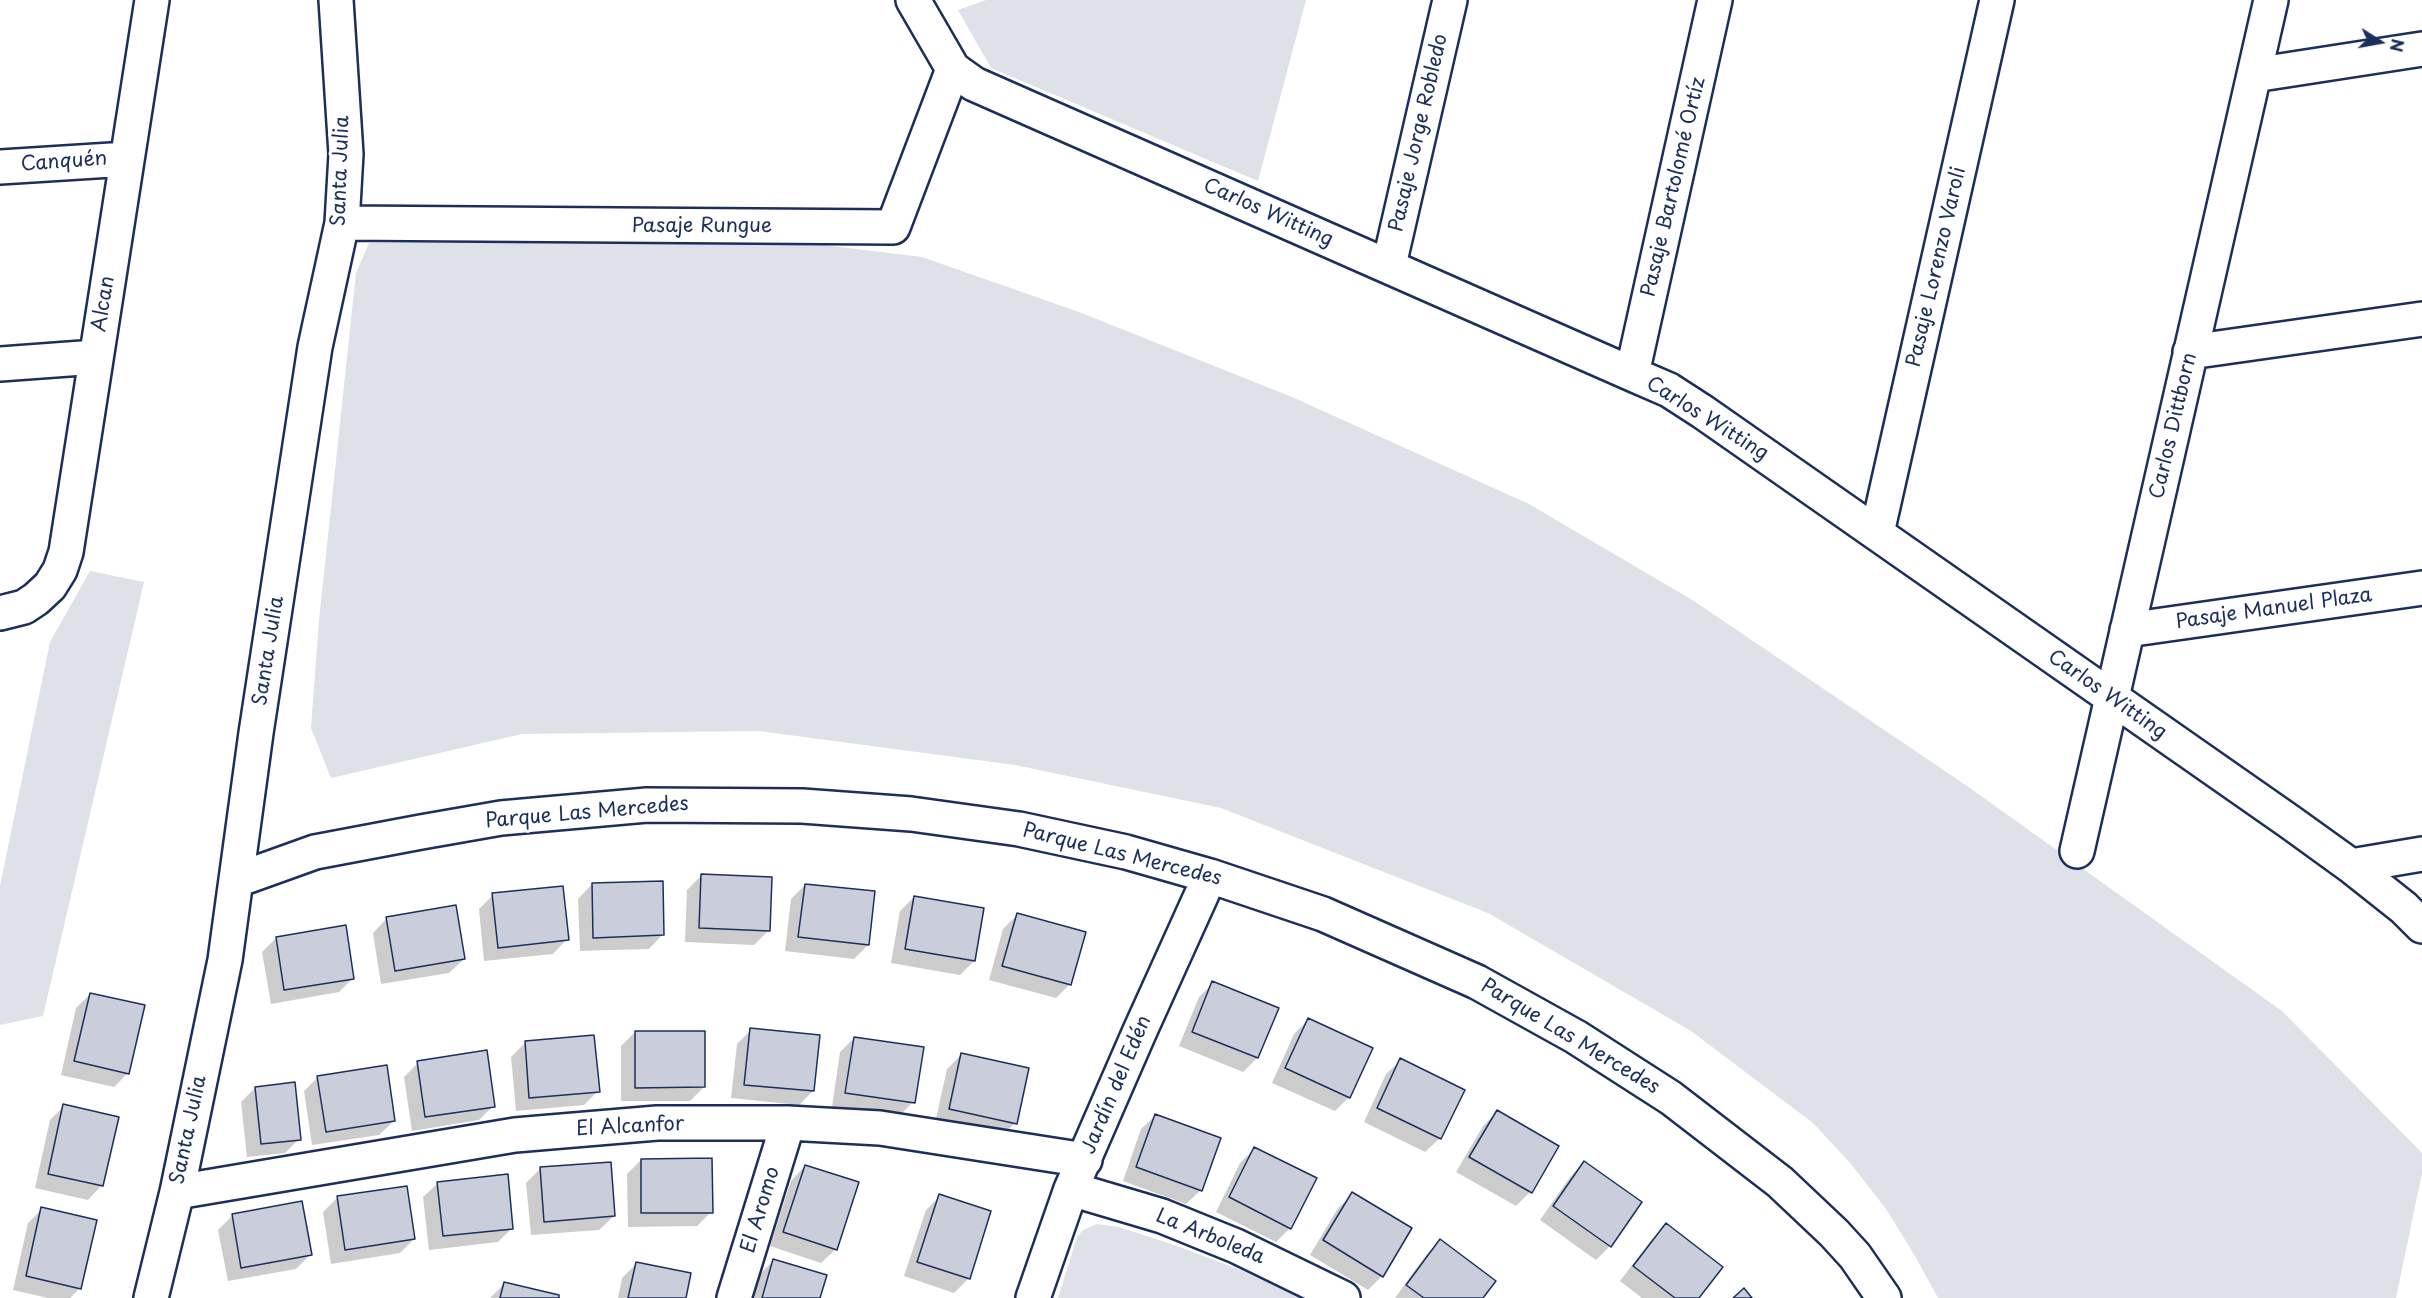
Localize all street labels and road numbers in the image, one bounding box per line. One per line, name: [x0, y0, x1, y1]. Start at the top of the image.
street label: Pasaje Jorge Robledo: [1385, 32, 1453, 234]
street label: Pasaje Bartolomé Ortíz: [1637, 75, 1711, 299]
street label: Santa Julia: [327, 115, 355, 227]
street label: Canquén: [20, 147, 108, 177]
street label: Pasaje Lorenzo Varoli: [1902, 165, 1972, 369]
street label: Carlos Witting: [1199, 174, 1337, 252]
street label: Pasaje Rungue: [632, 214, 772, 238]
street label: Alcan: [88, 274, 120, 334]
street label: Carlos Dittborn: [2146, 351, 2202, 501]
street label: Carlos Witting: [1641, 372, 1773, 466]
street label: Pasaje Manuel Plaza: [2174, 583, 2374, 635]
street label: Santa Julia: [248, 594, 290, 708]
street label: Carlos Witting: [2043, 645, 2171, 745]
street label: Parque Las Mercedes: [484, 792, 690, 834]
street label: Parque Las Mercedes: [1020, 819, 1224, 891]
street label: Parque Las Mercedes: [1476, 974, 1664, 1100]
street label: Jardín del Edén: [1077, 1012, 1157, 1158]
street label: Santa Julia: [166, 1073, 212, 1187]
street label: El Alcanfor: [575, 1112, 685, 1142]
street label: El Aromo: [737, 1164, 785, 1256]
street label: La Arboleda: [1152, 1204, 1268, 1270]

